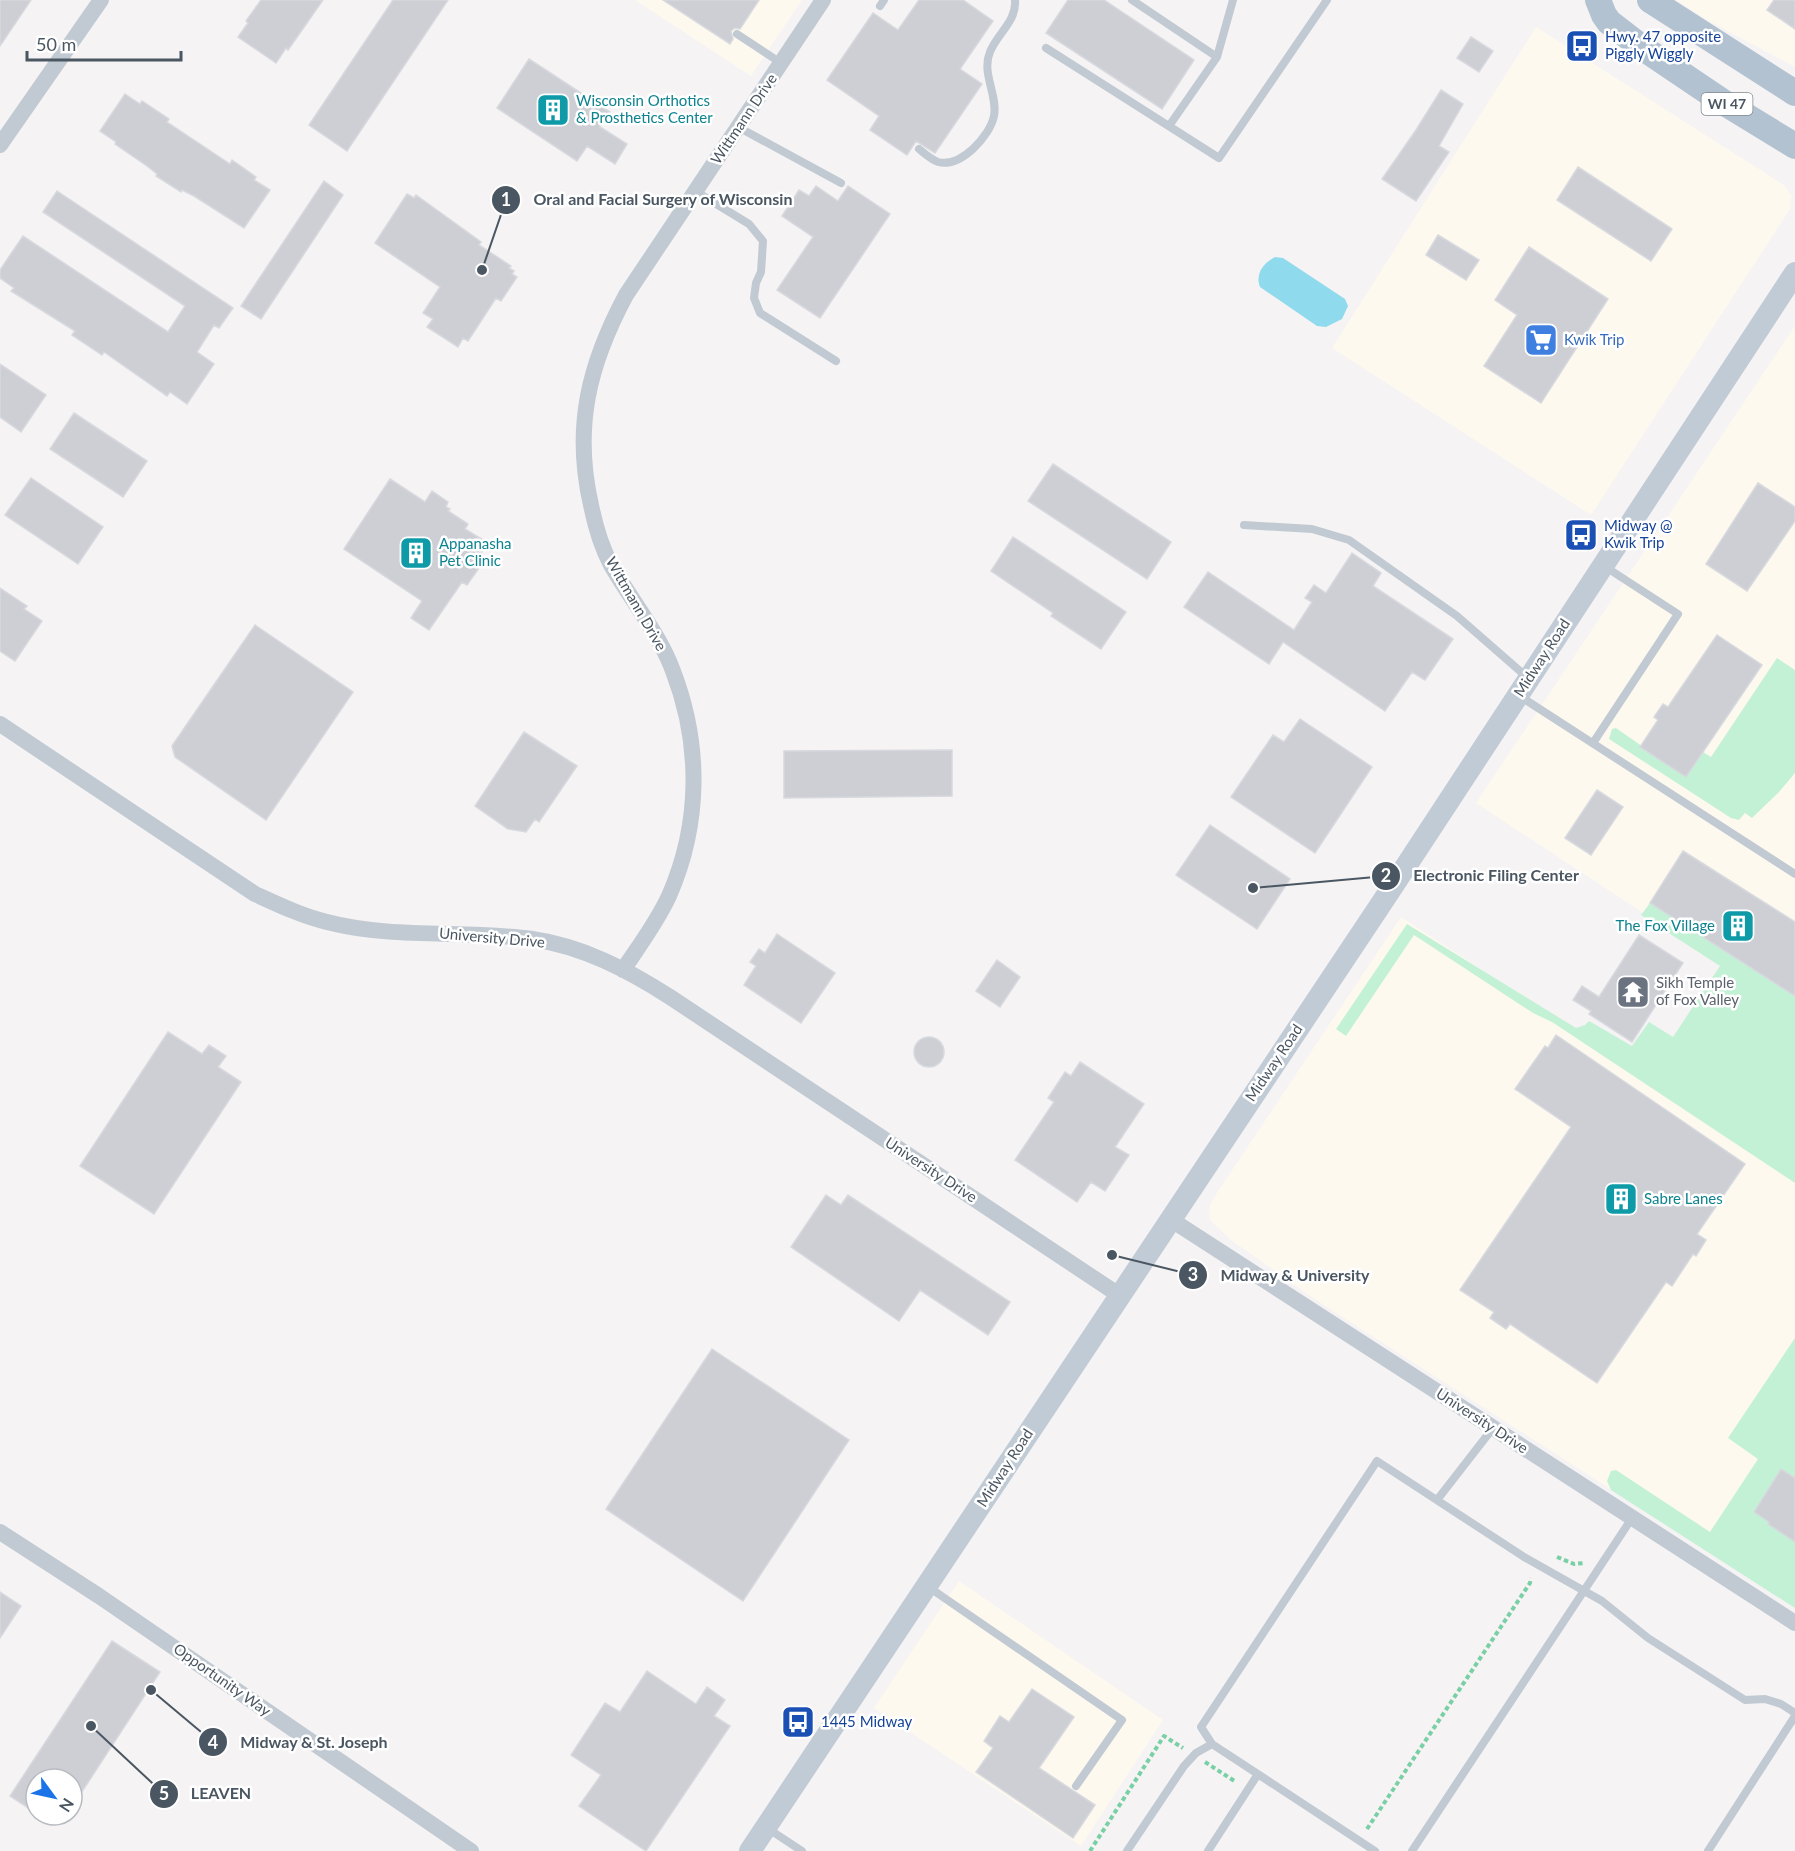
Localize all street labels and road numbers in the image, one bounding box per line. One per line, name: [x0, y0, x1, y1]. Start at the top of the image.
street label: Wittmann Drive: [706, 70, 780, 167]
road number: WI 47: [1702, 93, 1752, 115]
street label: Wittmann Drive: [603, 553, 671, 654]
street label: Midway Road: [1509, 615, 1573, 700]
street label: University Drive: [438, 923, 546, 951]
street label: Midway Road: [1241, 1020, 1306, 1104]
street label: University Drive: [882, 1133, 981, 1206]
street label: University Drive: [1433, 1384, 1532, 1457]
street label: Midway Road: [972, 1425, 1036, 1510]
street label: Opportunity Way: [171, 1639, 275, 1720]

